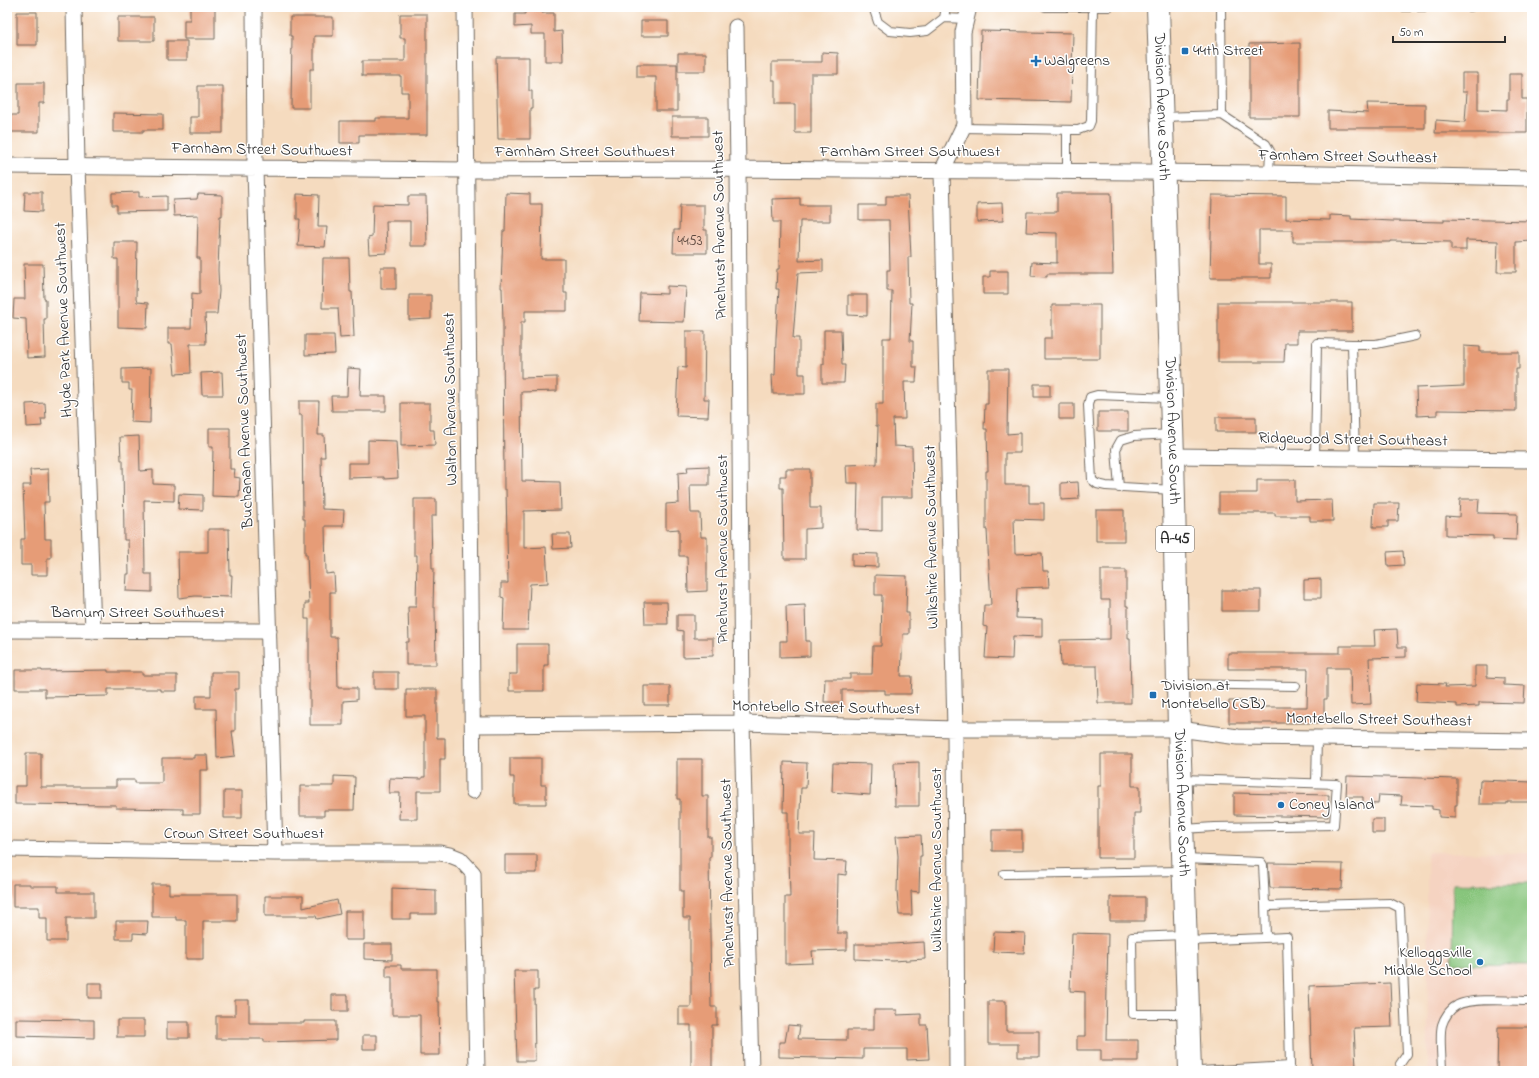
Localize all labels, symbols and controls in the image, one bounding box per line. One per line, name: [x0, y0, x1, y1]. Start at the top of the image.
scale bar: [1393, 18, 1505, 44]
text: 50 m: [1399, 24, 1423, 42]
street label: Division Avenue South: [1147, 32, 1176, 181]
place label: 44th Street: [1193, 39, 1264, 63]
marker: 44th Street: [1180, 46, 1190, 56]
place label: Walgreens: [1044, 49, 1110, 73]
marker: Walgreens: [1031, 56, 1041, 66]
street label: Pinehurst Avenue Southwest: [706, 130, 734, 320]
street label: Farnham Street Southwest: [170, 136, 353, 164]
street label: Farnham Street Southwest: [494, 140, 676, 164]
street label: Farnham Street Southwest: [819, 140, 1001, 164]
street label: Farnham Street Southeast: [1257, 143, 1438, 171]
street label: Hyde Park Avenue Southwest: [49, 221, 79, 418]
house number: 4453: [677, 231, 703, 252]
street label: Walton Avenue Southwest: [437, 312, 465, 486]
street label: Buchanan Avenue Southwest: [230, 332, 260, 530]
street label: Division Avenue South: [1158, 356, 1186, 505]
street label: Ridgewood Street Southeast: [1258, 426, 1448, 454]
street label: Wilkshire Avenue Southwest: [918, 444, 946, 629]
street label: Pinehurst Avenue Southwest: [711, 454, 735, 644]
road number: A-45: [1156, 526, 1194, 552]
street label: Barnum Street Southwest: [50, 601, 226, 625]
place label: Division at Montebello (SB): [1160, 674, 1266, 716]
marker: Division at Montebello (SB): [1148, 690, 1158, 700]
street label: Montebello Street Southwest: [732, 694, 921, 722]
street label: Montebello Street Southeast: [1286, 706, 1473, 734]
street label: Division Avenue South: [1167, 728, 1196, 877]
street label: Wilkshire Avenue Southwest: [925, 767, 949, 952]
street label: Pinehurst Avenue Southwest: [714, 778, 742, 968]
place label: Coney Island: [1289, 793, 1374, 817]
marker: Coney Island: [1276, 800, 1286, 810]
street label: Crown Street Southwest: [164, 822, 325, 846]
place label: Kelloggsville Middle School: [1384, 941, 1473, 983]
marker: Kelloggsville Middle School: [1475, 957, 1485, 967]

